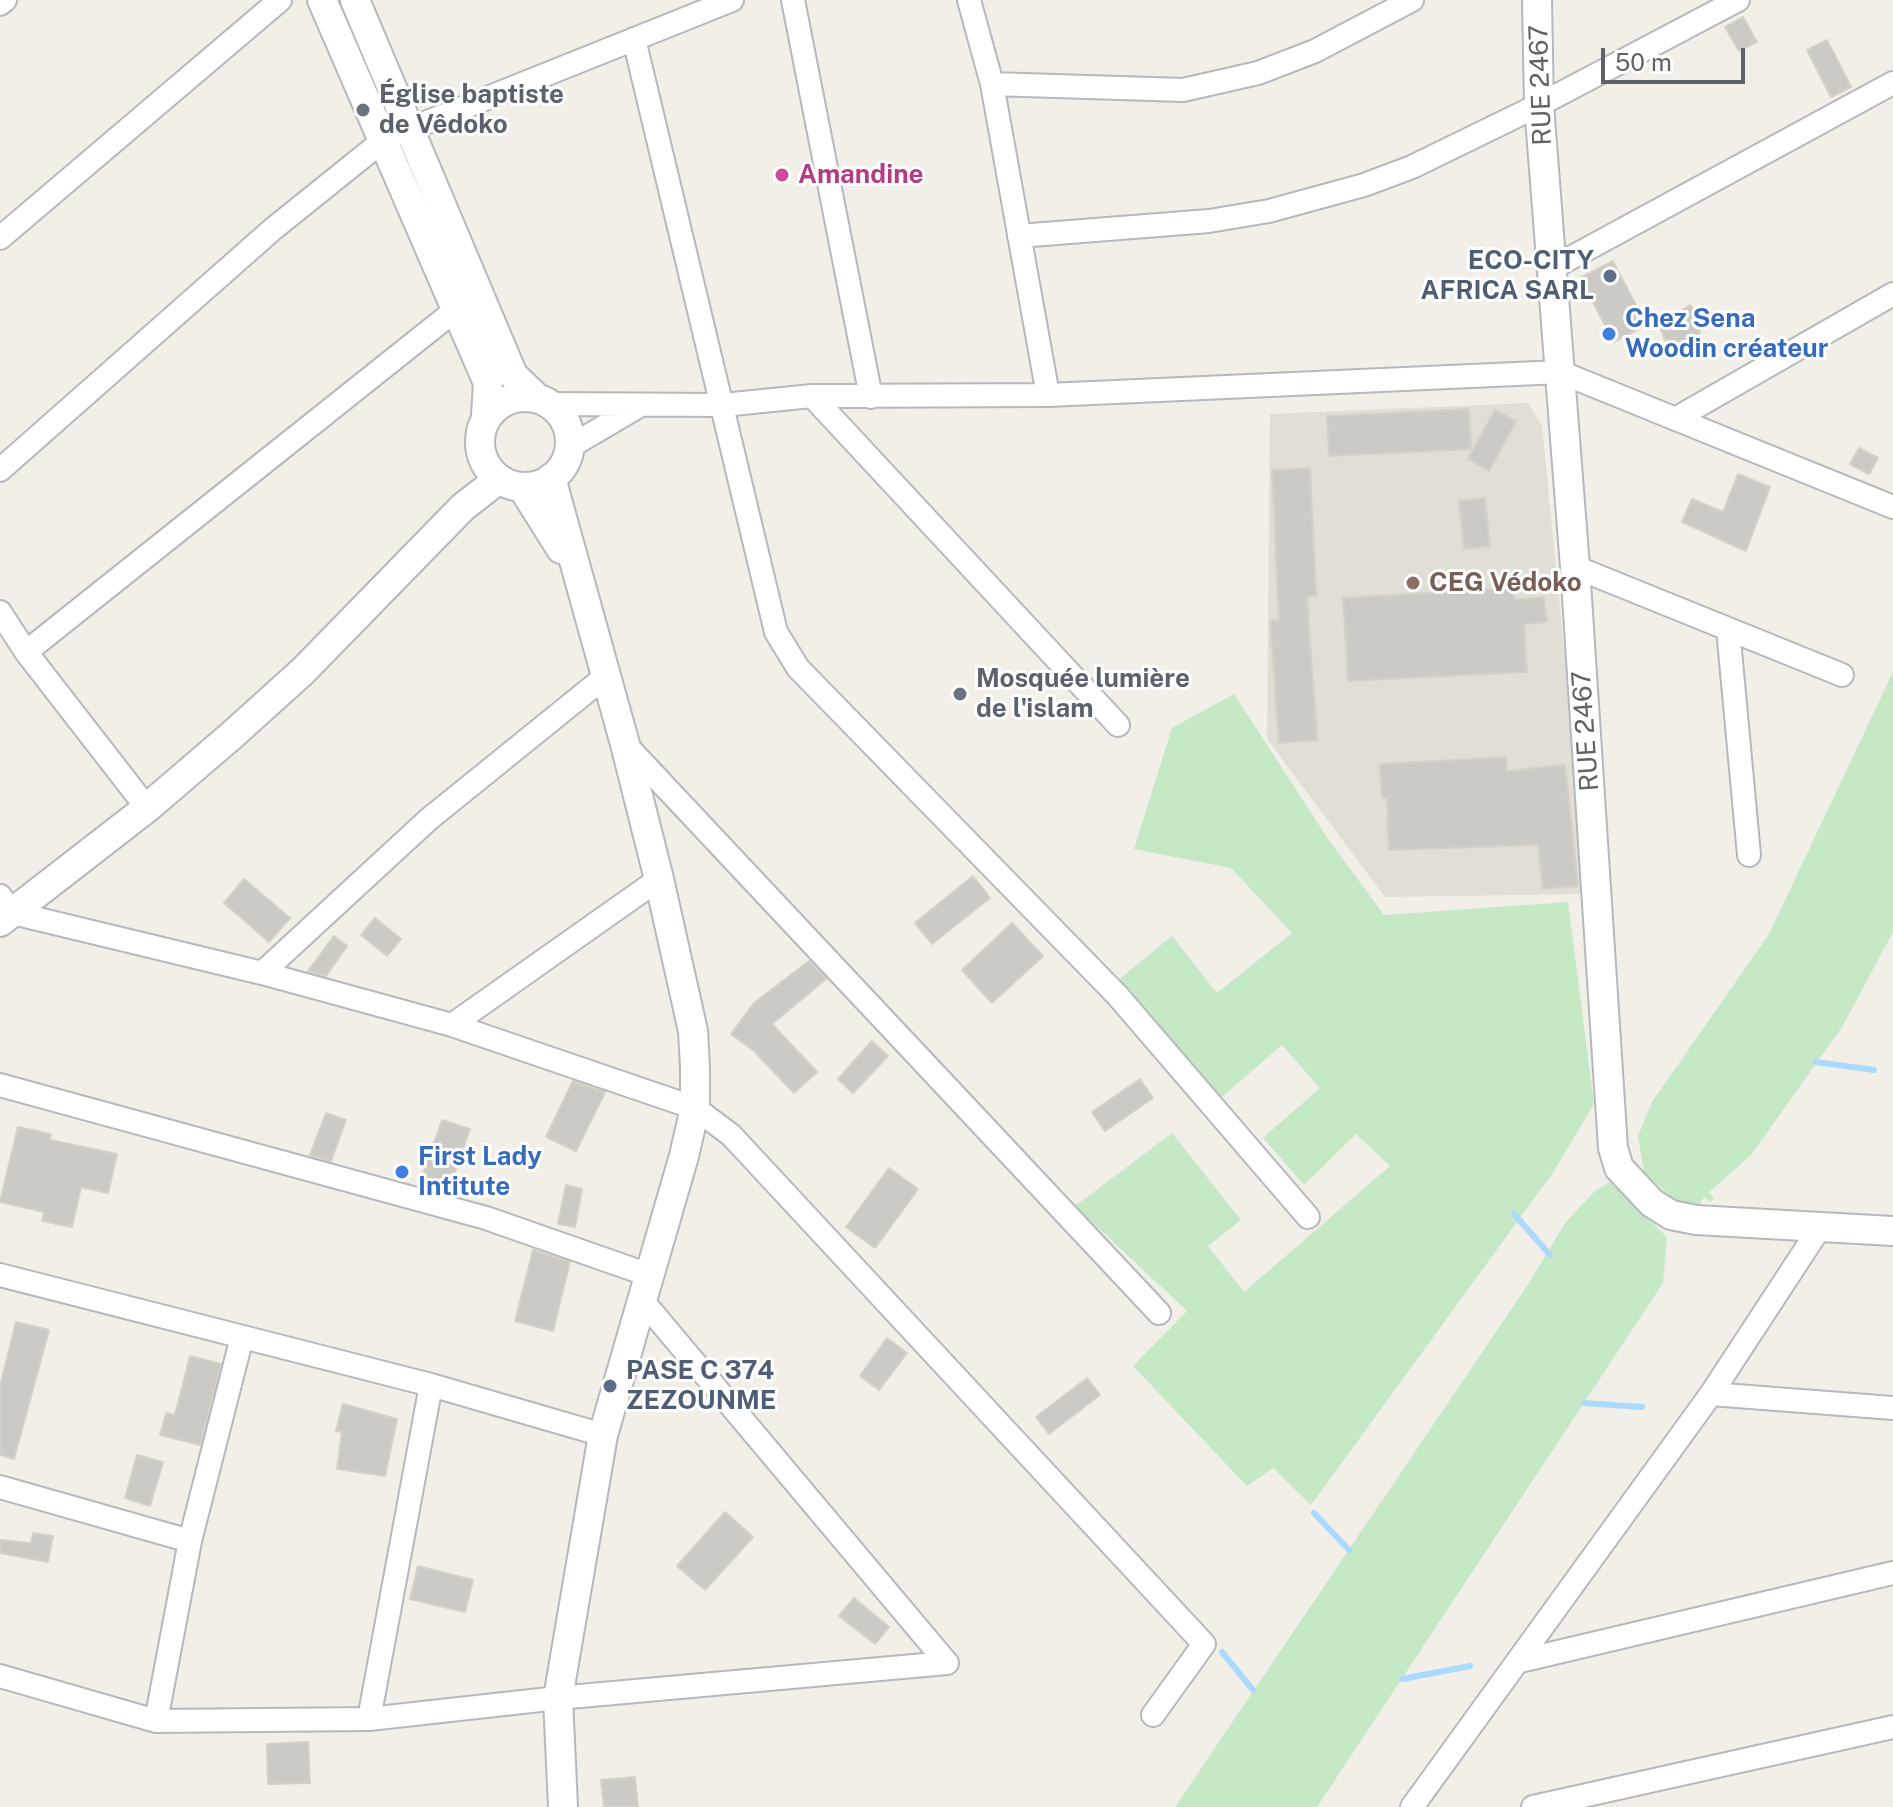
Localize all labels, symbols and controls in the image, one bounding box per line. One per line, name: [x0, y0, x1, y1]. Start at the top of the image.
street label: RUE 2467: [1523, 24, 1559, 146]
scale bar: [1605, 32, 1749, 82]
text: 50 m: [1615, 48, 1672, 76]
place label: Église baptiste de Vêdoko: [379, 79, 564, 140]
marker: Église baptiste de Vêdoko: [354, 101, 372, 119]
place label: Amandine: [798, 159, 924, 191]
marker: Amandine: [773, 166, 791, 184]
place label: ECO-CITY AFRICA SARL: [1421, 245, 1594, 306]
marker: ECO-CITY AFRICA SARL: [1601, 267, 1619, 285]
place label: Chez Sena Woodin créateur: [1625, 303, 1828, 364]
marker: Chez Sena Woodin créateur: [1600, 325, 1618, 343]
place label: CEG Védoko: [1429, 567, 1582, 599]
marker: CEG Védoko: [1404, 574, 1422, 592]
place label: Mosquée lumière de l'islam: [976, 663, 1190, 724]
street label: RUE 2467: [1566, 670, 1606, 792]
marker: Mosquée lumière de l'islam: [951, 685, 969, 703]
place label: First Lady Intitute: [418, 1141, 542, 1202]
marker: First Lady Intitute: [393, 1163, 411, 1181]
place label: PASE C 374 ZEZOUNME: [626, 1355, 776, 1416]
marker: PASE C 374 ZEZOUNME: [601, 1377, 619, 1395]

